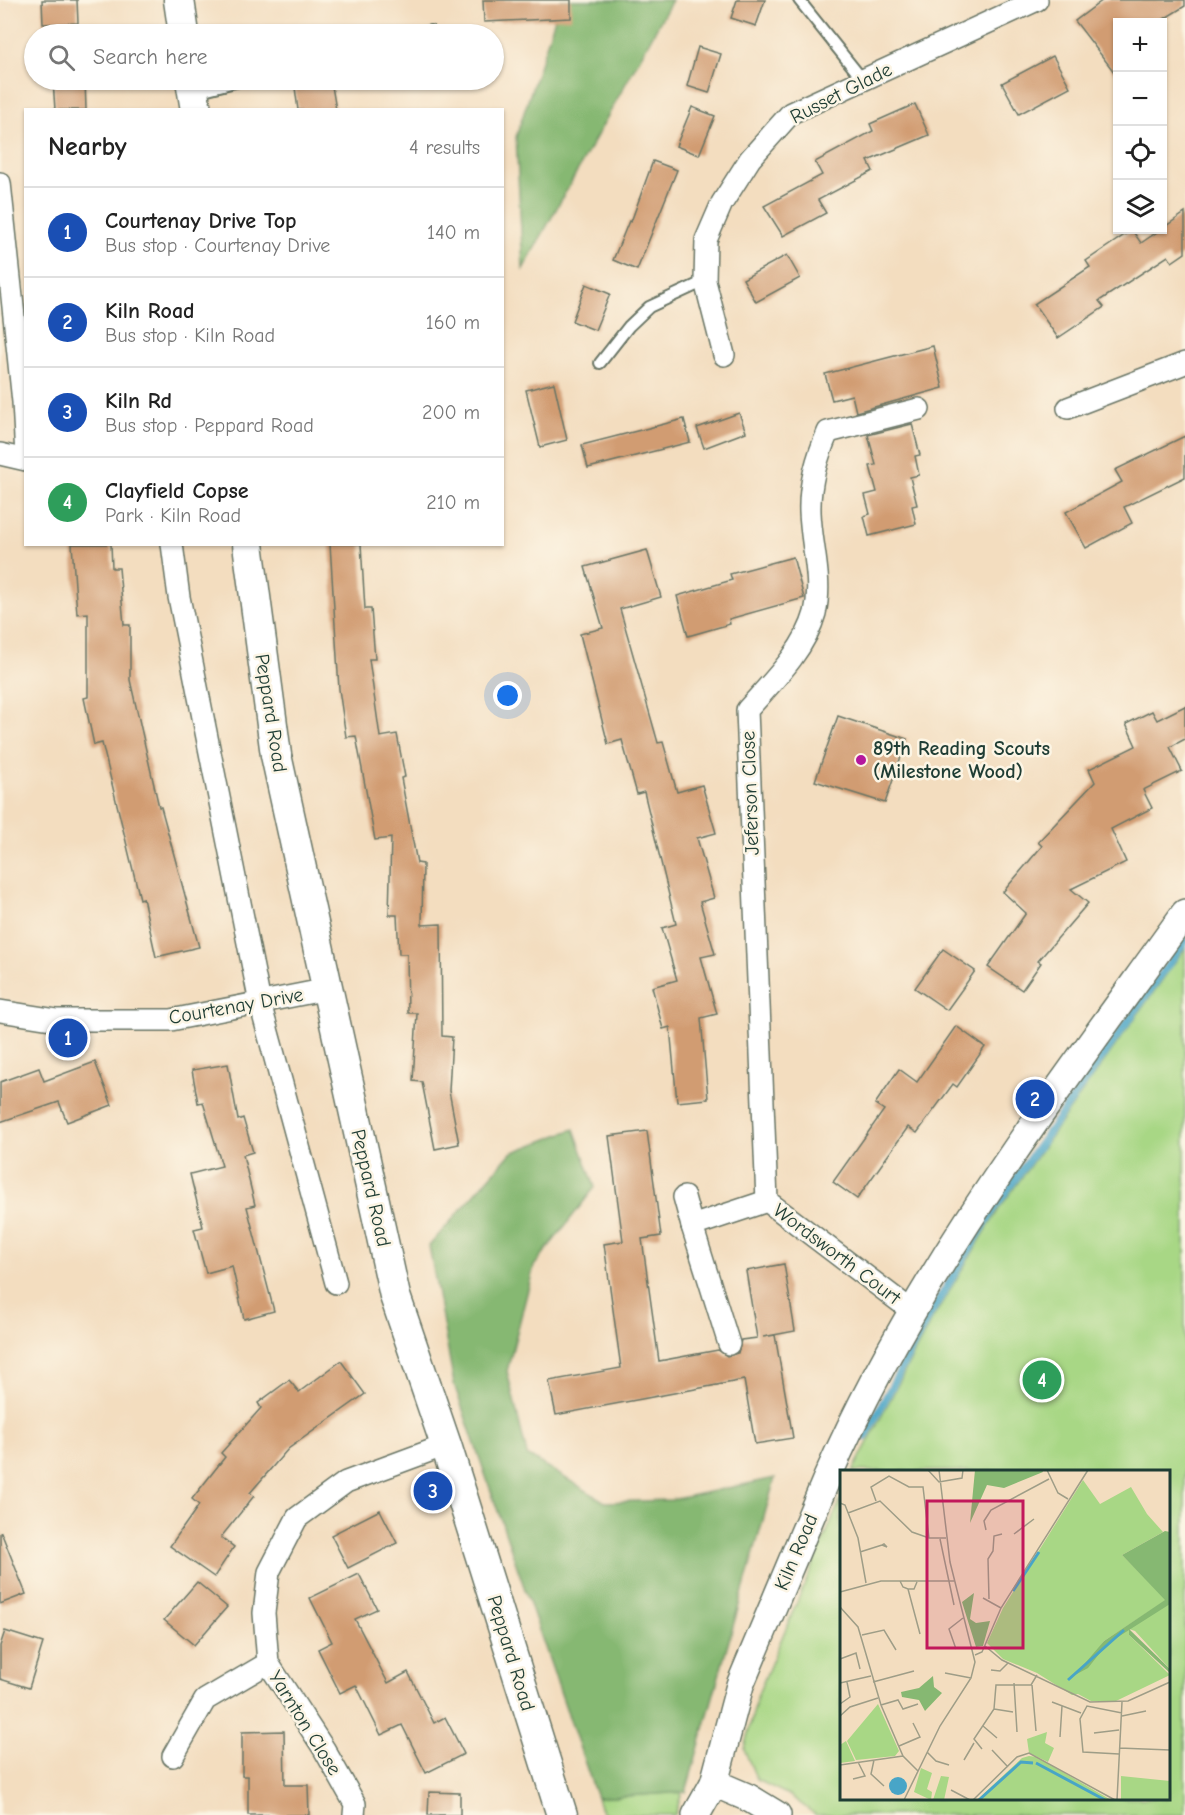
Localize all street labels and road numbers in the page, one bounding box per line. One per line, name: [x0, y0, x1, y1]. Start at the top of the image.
street label: Russet Glade: [786, 58, 896, 128]
street label: Peppard Road: [250, 652, 292, 774]
street label: Jeferson Close: [736, 730, 764, 856]
street label: Courtenay Drive: [167, 983, 305, 1029]
street label: Peppard Road: [346, 1127, 396, 1249]
street label: Wordsworth Court: [769, 1199, 906, 1310]
street label: Kiln Road: [770, 1510, 822, 1594]
street label: Peppard Road: [482, 1592, 540, 1714]
street label: Yarnton Close: [264, 1667, 346, 1779]

